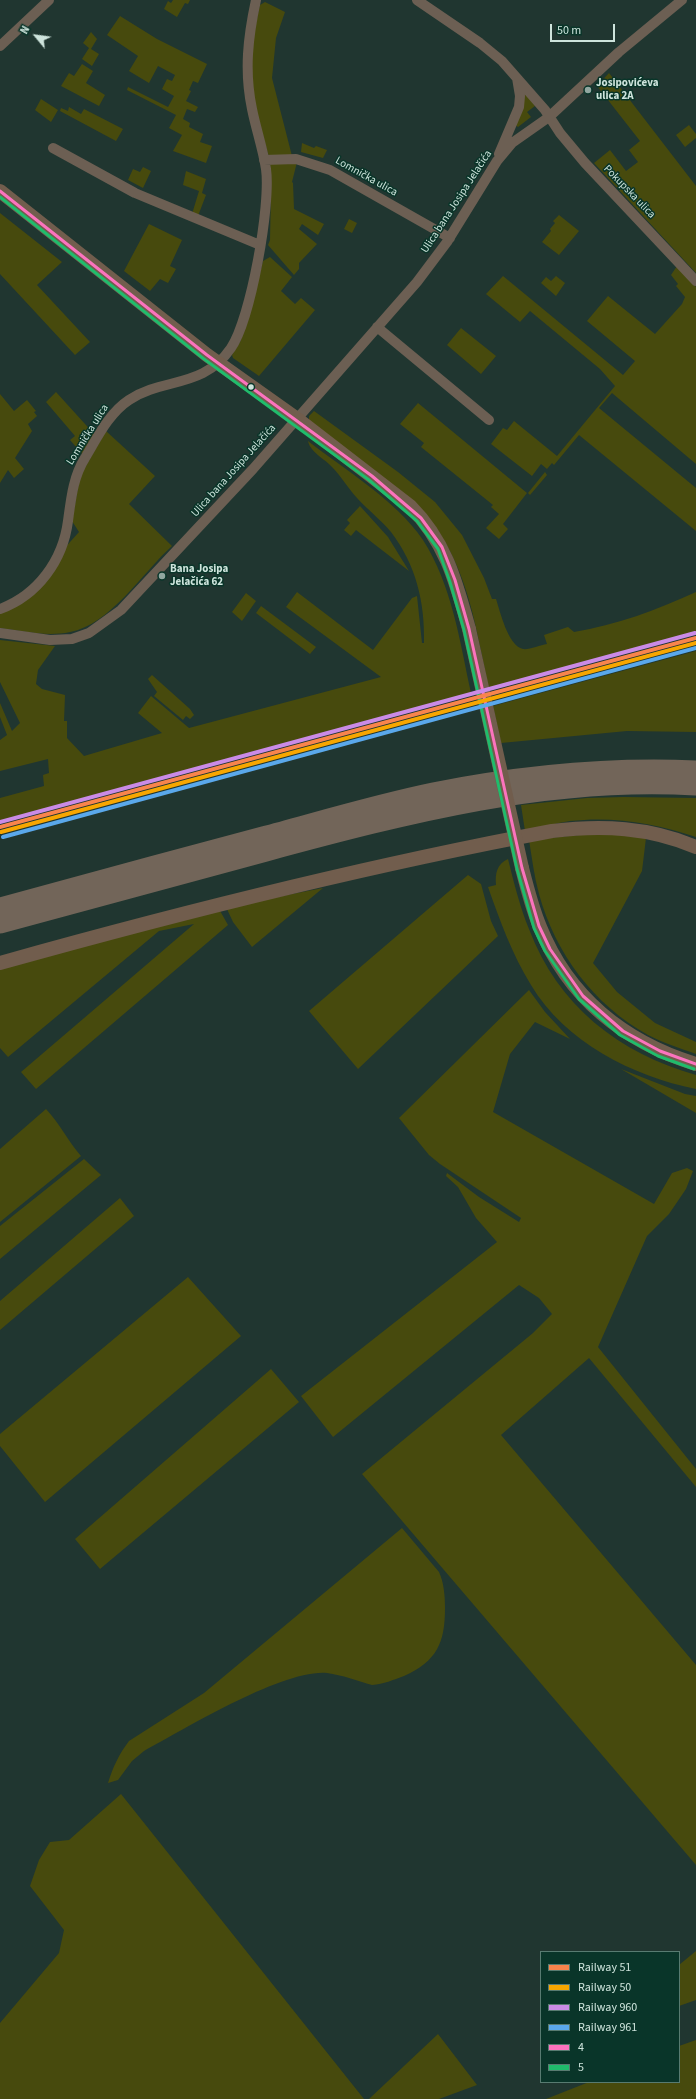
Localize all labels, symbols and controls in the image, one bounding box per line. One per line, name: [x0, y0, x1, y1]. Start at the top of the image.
north arrow: [16, 16, 56, 56]
scale bar: [552, 16, 617, 42]
text: 50 m: [557, 22, 581, 39]
text: N: [17, 23, 33, 37]
place label: Josipovićeva ulica 2A: [596, 77, 658, 103]
marker: Josipovićeva ulica 2A: [583, 85, 593, 95]
street label: Ulica bana Josipa Jelačića: [419, 148, 495, 256]
street label: Lomnička ulica: [333, 154, 399, 200]
street label: Pokupska ulica: [600, 163, 658, 221]
unlabelled marker: [246, 382, 256, 392]
street label: Lomnička ulica: [64, 402, 112, 468]
street label: Ulica bana Josipa Jelačića: [189, 422, 279, 520]
place label: Bana Josipa Jelačića 62: [170, 563, 228, 589]
marker: Bana Josipa Jelačića 62: [157, 571, 167, 581]
legend: [540, 1951, 680, 2083]
text: Railway 51: [578, 1959, 631, 1976]
text: Railway 50: [578, 1979, 631, 1996]
text: Railway 960: [578, 1999, 637, 2016]
text: Railway 961: [578, 2019, 637, 2036]
text: 4: [578, 2039, 584, 2056]
text: 5: [578, 2059, 584, 2076]

